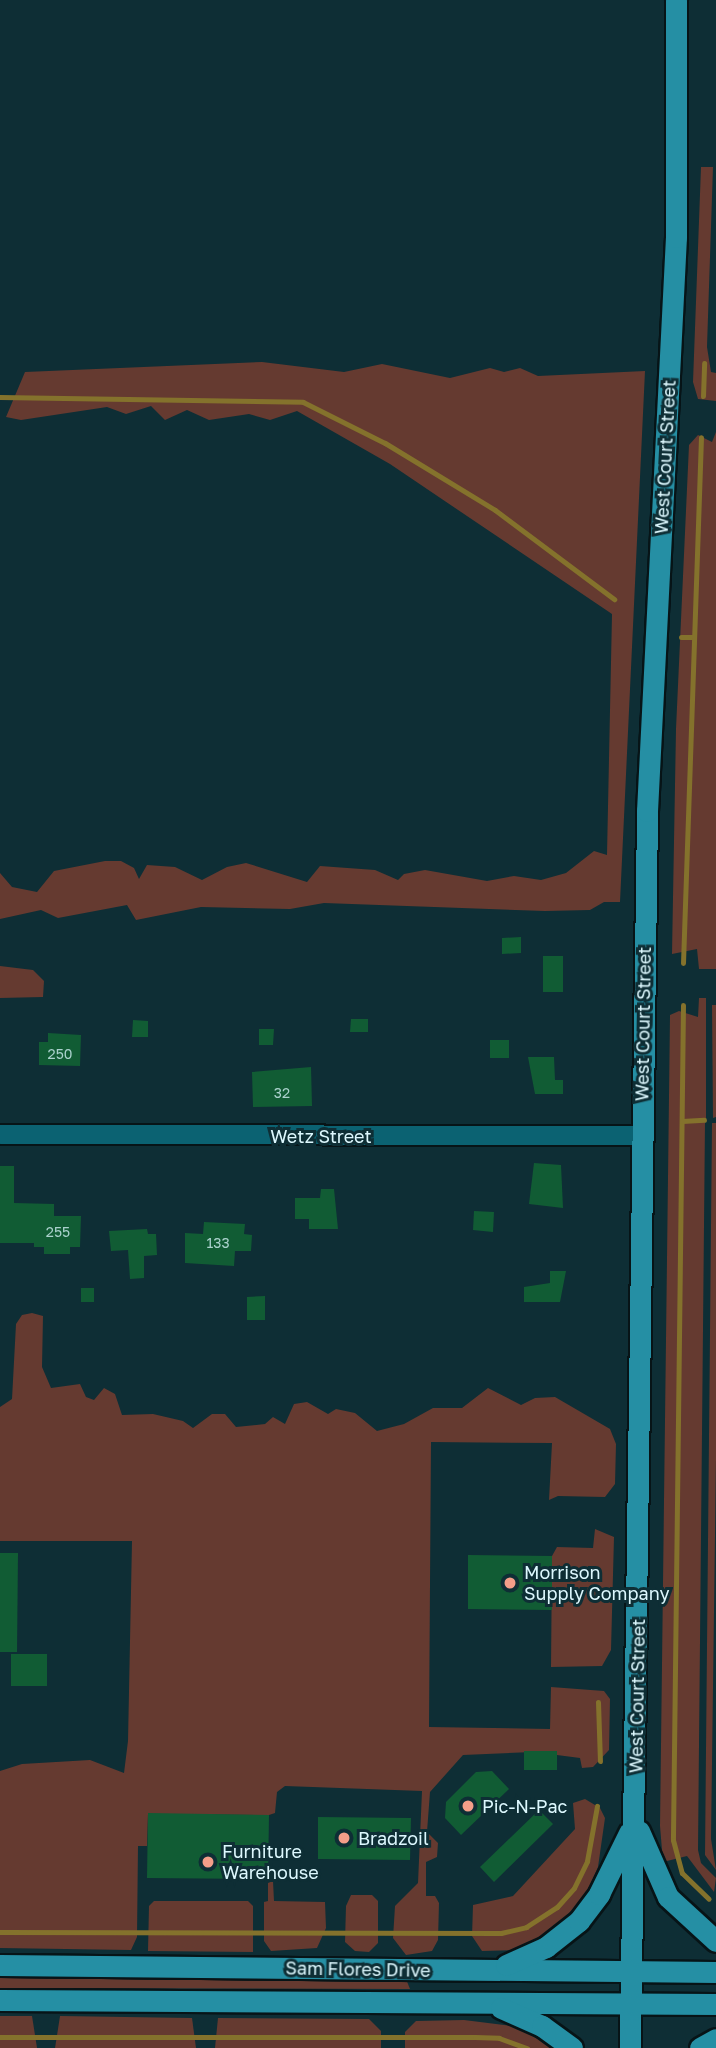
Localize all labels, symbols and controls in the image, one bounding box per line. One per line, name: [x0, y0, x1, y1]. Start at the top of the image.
street label: West Court Street: [650, 379, 680, 535]
street label: West Court Street: [631, 947, 655, 1101]
house number: 250: [48, 1046, 72, 1062]
house number: 32: [274, 1085, 290, 1101]
street label: Wetz Street: [270, 1125, 372, 1147]
house number: 255: [46, 1224, 70, 1240]
house number: 133: [206, 1235, 230, 1251]
place label: Morrison Supply Company: [524, 1562, 670, 1604]
marker: Morrison Supply Company: [502, 1575, 518, 1591]
street label: West Court Street: [625, 1619, 649, 1773]
place label: Pic-N-Pac: [482, 1795, 567, 1817]
marker: Pic-N-Pac: [460, 1798, 476, 1814]
place label: Bradzoil: [358, 1827, 429, 1849]
marker: Bradzoil: [336, 1830, 352, 1846]
place label: Furniture Warehouse: [222, 1841, 319, 1884]
marker: Furniture Warehouse: [200, 1854, 216, 1870]
street label: Sam Flores Drive: [285, 1957, 431, 1981]

